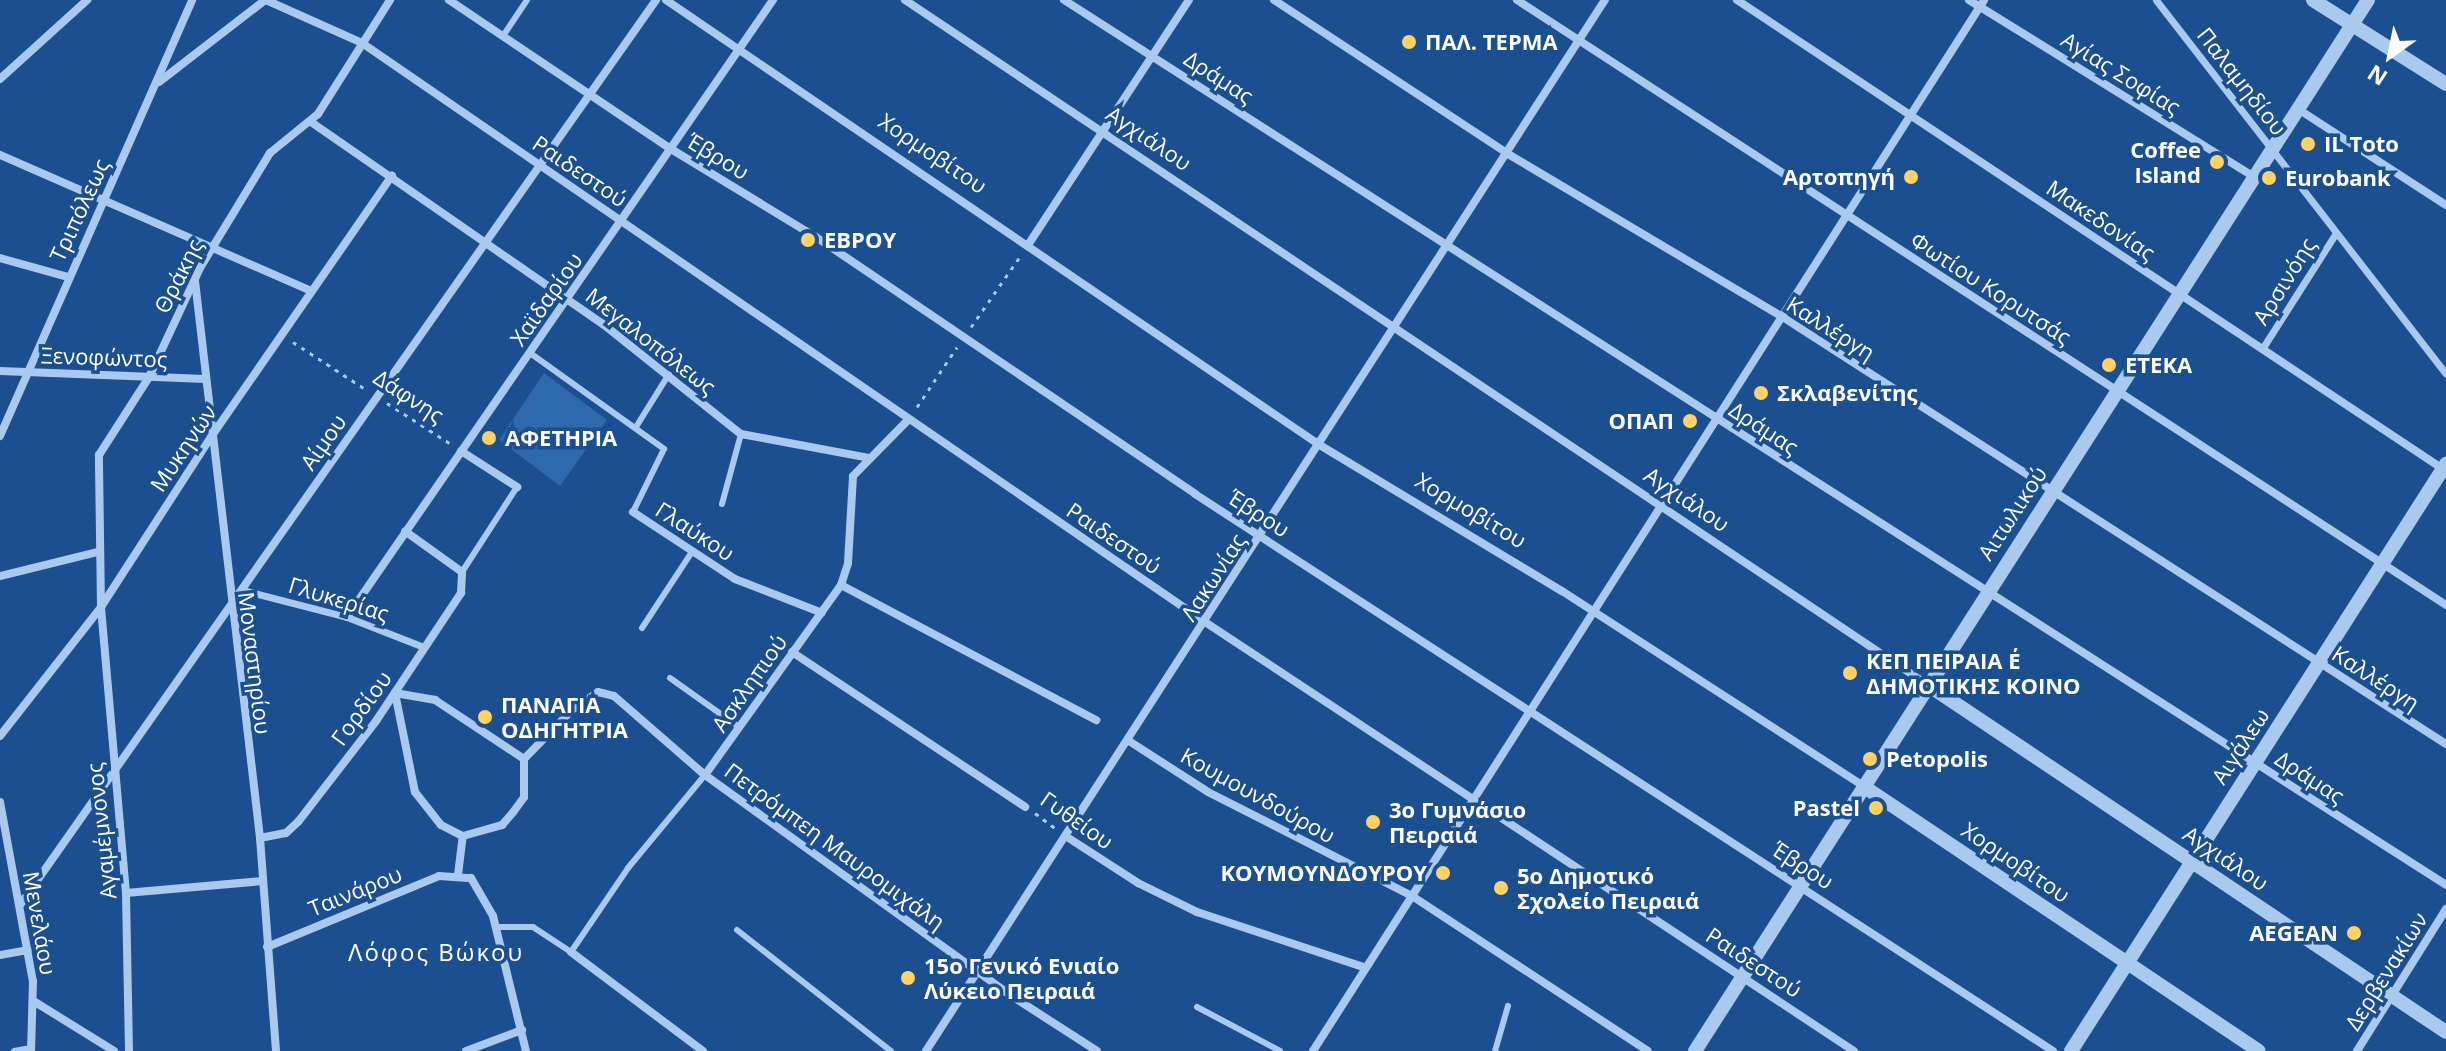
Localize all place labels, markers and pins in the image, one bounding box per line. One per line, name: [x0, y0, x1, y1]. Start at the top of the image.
place label: ΠΑΛ. ΤΕΡΜΑ: [1425, 29, 1558, 55]
marker: ΠΑΛ. ΤΕΡΜΑ: [1400, 33, 1418, 51]
place label: IL Toto: [2324, 131, 2399, 157]
marker: IL Toto: [2299, 135, 2317, 153]
place label: Coffee Island: [2130, 136, 2201, 188]
marker: Coffee Island: [2208, 153, 2226, 171]
place label: Αρτοπηγή: [1783, 164, 1895, 190]
place label: Eurobank: [2285, 165, 2391, 191]
marker: Αρτοπηγή: [1902, 168, 1920, 186]
marker: Eurobank: [2260, 169, 2278, 187]
place label: ΕΒΡΟΥ: [824, 227, 896, 253]
marker: ΕΒΡΟΥ: [799, 231, 817, 249]
place label: ΕΤΕΚΑ: [2125, 352, 2192, 378]
marker: ΕΤΕΚΑ: [2100, 356, 2118, 374]
place label: Σκλαβενίτης: [1777, 380, 1917, 406]
marker: Σκλαβενίτης: [1752, 384, 1770, 402]
place label: ΟΠΑΠ: [1609, 408, 1674, 434]
marker: ΟΠΑΠ: [1681, 412, 1699, 430]
place label: ΑΦΕΤΗΡΙΑ: [505, 425, 617, 451]
marker: ΑΦΕΤΗΡΙΑ: [480, 429, 498, 447]
place label: ΚΕΠ ΠΕΙΡΑΙΑ Ε΄ ΔΗΜΟΤΙΚΗΣ ΚΟΙΝΟ: [1866, 647, 2081, 698]
marker: ΚΕΠ ΠΕΙΡΑΙΑ Ε΄ ΔΗΜΟΤΙΚΗΣ ΚΟΙΝΟ: [1841, 664, 1859, 682]
place label: ΠΑΝΑΓΙΑ ΟΔΗΓΗΤΡΙΑ: [501, 691, 628, 742]
marker: ΠΑΝΑΓΙΑ ΟΔΗΓΗΤΡΙΑ: [476, 708, 494, 726]
place label: Petopolis: [1886, 746, 1988, 772]
marker: Petopolis: [1861, 750, 1879, 768]
place label: Pastel: [1793, 795, 1860, 821]
place label: 3ο Γυμνάσιο Πειραιά: [1389, 796, 1526, 848]
marker: Pastel: [1867, 799, 1885, 817]
marker: 3ο Γυμνάσιο Πειραιά: [1364, 813, 1382, 831]
place label: ΚΟΥΜΟΥΝΔΟΥΡΟΥ: [1221, 860, 1427, 886]
place label: 5ο Δημοτικό Σχολείο Πειραιά: [1517, 862, 1699, 914]
marker: ΚΟΥΜΟΥΝΔΟΥΡΟΥ: [1434, 864, 1452, 882]
marker: 5ο Δημοτικό Σχολείο Πειραιά: [1492, 879, 1510, 897]
place label: AEGEAN: [2249, 920, 2338, 946]
marker: AEGEAN: [2345, 924, 2363, 942]
place label: 15ο Γενικό Ενιαίο Λύκειο Πειραιά: [924, 952, 1119, 1004]
marker: 15ο Γενικό Ενιαίο Λύκειο Πειραιά: [899, 969, 917, 987]

